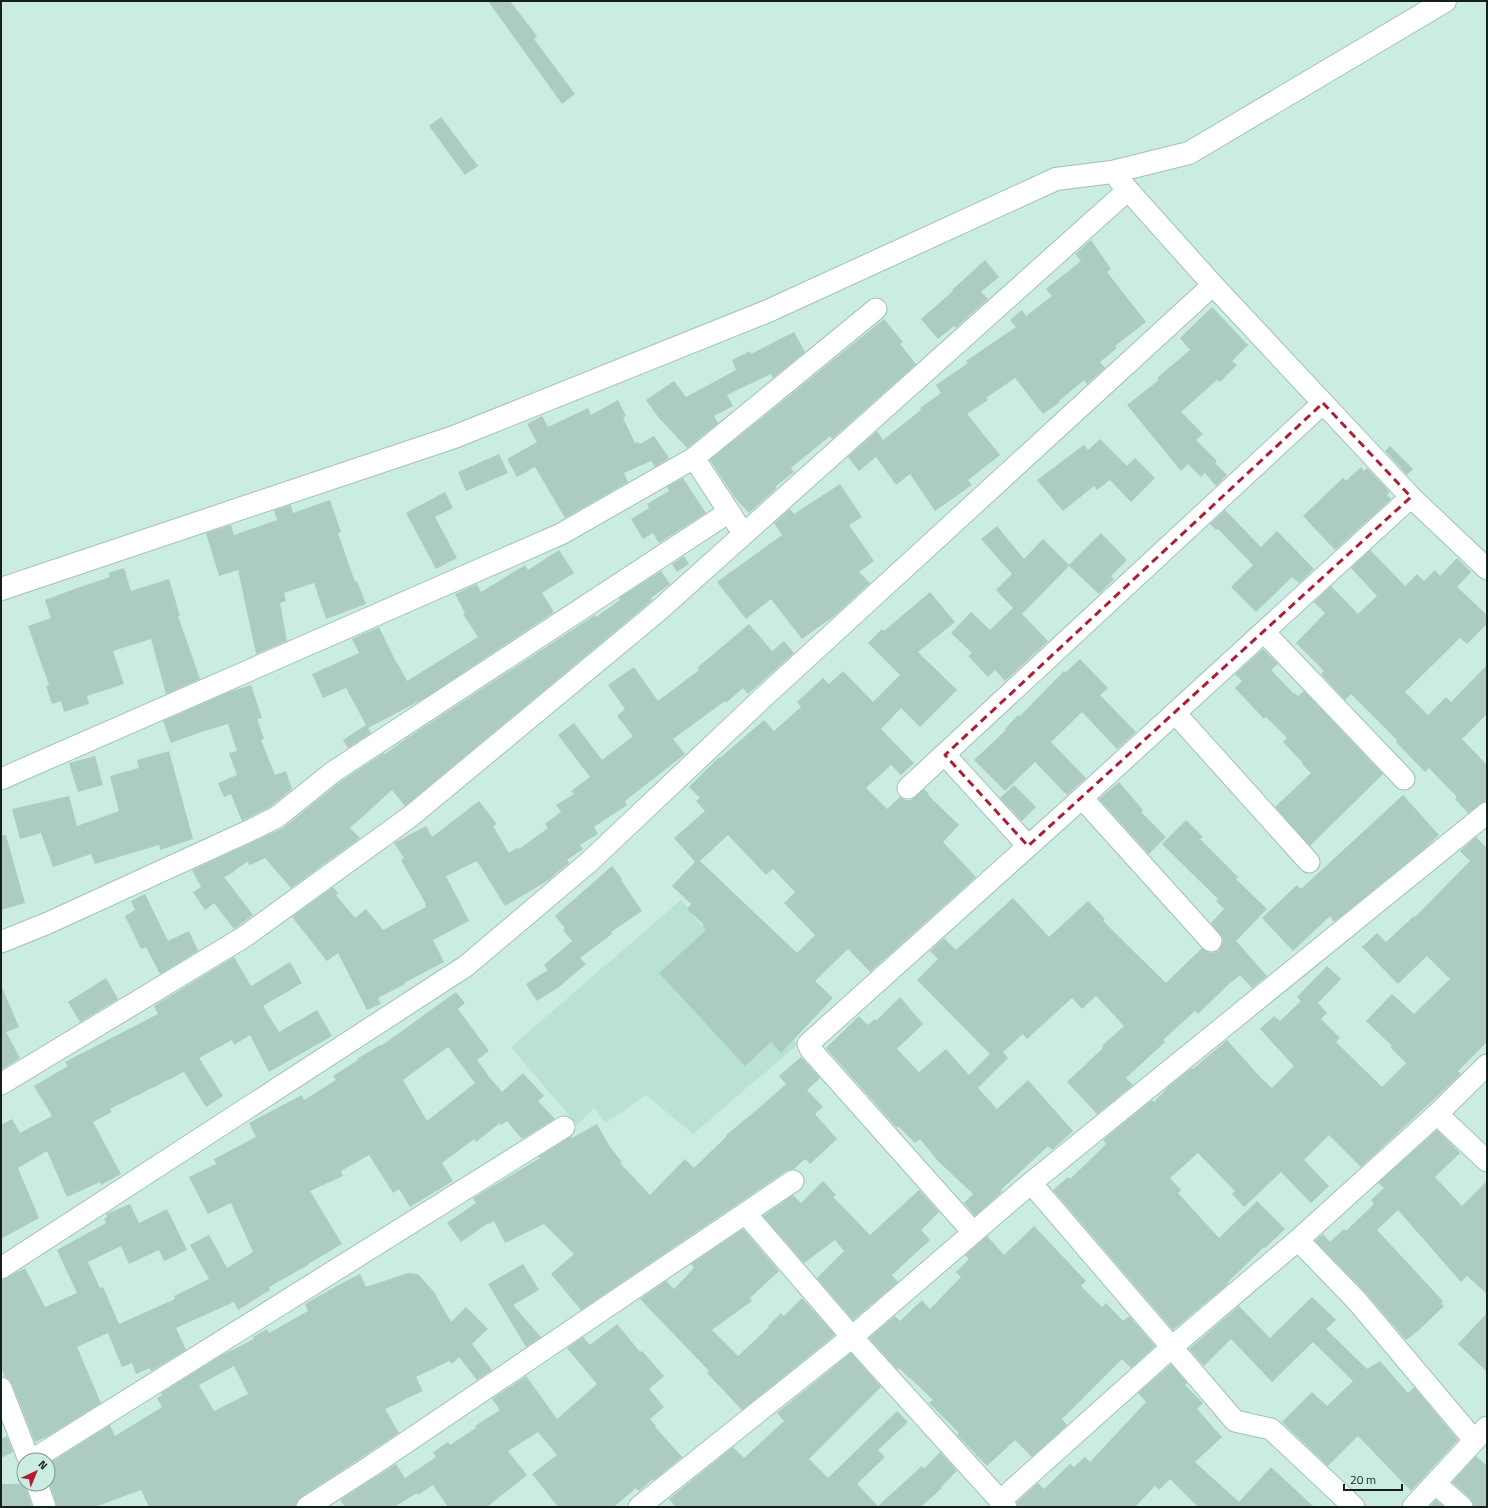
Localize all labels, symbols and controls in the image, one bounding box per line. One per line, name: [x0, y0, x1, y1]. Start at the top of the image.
north arrow: [16, 1452, 56, 1492]
text: N: [35, 1456, 51, 1473]
scale bar: [1344, 1466, 1402, 1492]
text: 20 m: [1350, 1470, 1376, 1489]

